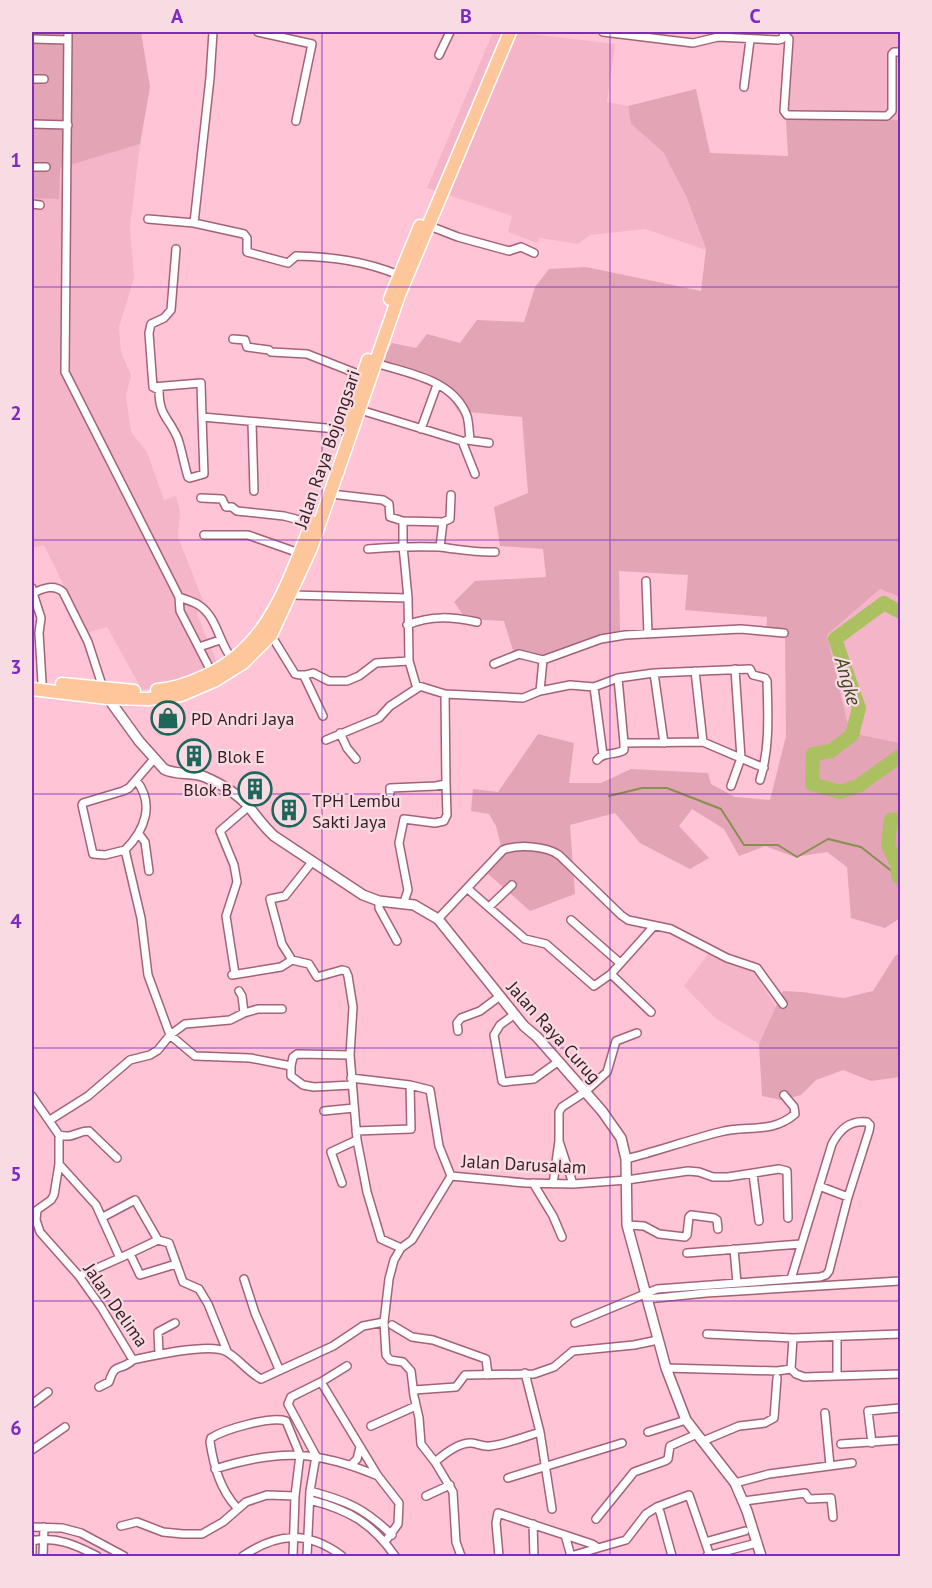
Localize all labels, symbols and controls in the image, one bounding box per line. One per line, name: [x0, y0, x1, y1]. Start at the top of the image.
text: A: [171, 3, 184, 29]
text: B: [460, 3, 472, 29]
text: C: [749, 3, 761, 29]
text: 1: [10, 147, 22, 173]
street label: Jalan Raya Bojongsari: [289, 367, 365, 532]
text: 2: [10, 400, 22, 426]
water label: Angke: [828, 653, 868, 709]
text: 3: [10, 654, 22, 680]
shop icon: PD Andri Jaya: [150, 700, 186, 736]
place label: PD Andri Jaya: [191, 707, 294, 730]
building icon: Blok E: [176, 738, 212, 774]
place label: Blok E: [217, 745, 265, 768]
building icon: Blok B: [237, 771, 273, 807]
place label: Blok B: [183, 778, 232, 801]
place label: TPH Lembu Sakti Jaya: [312, 789, 400, 833]
building icon: TPH Lembu Sakti Jaya: [271, 792, 307, 828]
text: 4: [10, 908, 22, 934]
street label: Jalan Raya Curug: [501, 975, 606, 1088]
street label: Jalan Darusalam: [460, 1149, 587, 1179]
text: 5: [10, 1161, 22, 1187]
street label: Jalan Delima: [78, 1258, 153, 1352]
text: 6: [10, 1415, 22, 1441]

